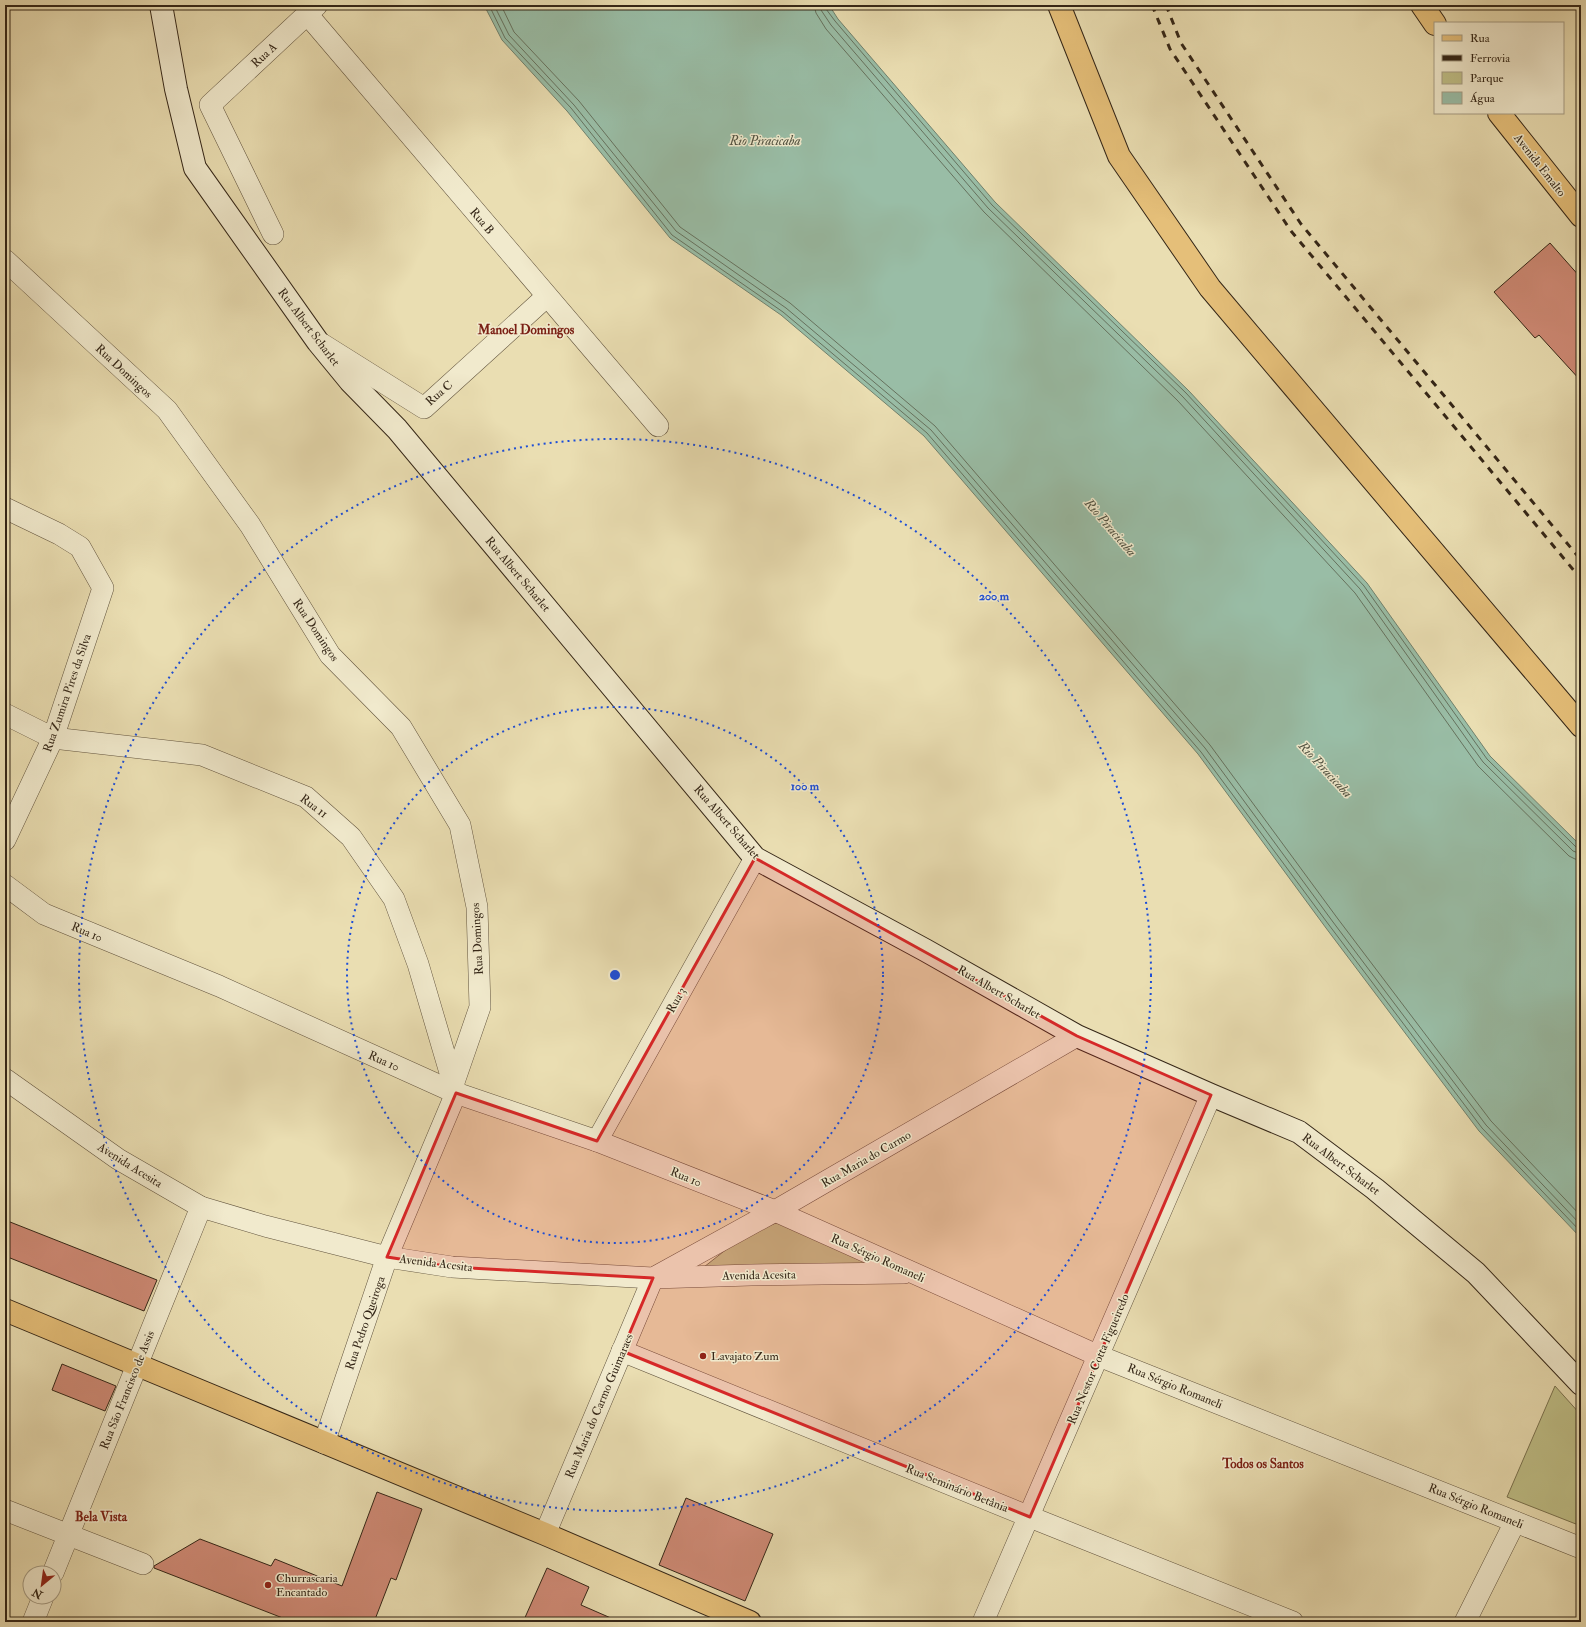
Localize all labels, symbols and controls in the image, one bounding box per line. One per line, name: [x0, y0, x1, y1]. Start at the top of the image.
legend: [1434, 22, 1564, 114]
text: Rua: [1470, 31, 1491, 46]
street label: Rua A: [248, 39, 281, 71]
text: Ferrovia: [1470, 51, 1511, 66]
text: Parque: [1470, 71, 1504, 86]
text: Água: [1469, 91, 1496, 106]
street label: Avenida Emalto: [1510, 130, 1569, 200]
water label: Rio Piracicaba: [728, 133, 801, 149]
street label: Rua B: [466, 205, 497, 238]
street label: Rua Albert Scharlet: [274, 285, 343, 369]
district label: Manoel Domingos: [477, 322, 575, 339]
street label: Rua Domingos: [92, 341, 155, 401]
street label: Rua C: [423, 377, 456, 409]
water label: Rio Piracicaba: [1080, 495, 1140, 560]
street label: Rua Albert Scharlet: [482, 534, 554, 615]
text: 200 m: [979, 589, 1010, 604]
street label: Rua Domingos: [289, 596, 342, 664]
street label: Rua Zumira Pires da Silva: [40, 631, 95, 754]
water label: Rio Piracicaba: [1294, 737, 1355, 801]
text: 100 m: [791, 779, 820, 794]
street label: Rua Albert Scharlet: [690, 782, 763, 863]
street label: Rua 11: [297, 791, 330, 822]
street label: Rua Domingos: [468, 903, 487, 975]
street label: Rua 10: [69, 919, 105, 946]
street label: Rua Albert Scharlet: [954, 963, 1043, 1022]
centre of rings: [608, 968, 622, 982]
street label: Rua 3: [663, 985, 689, 1016]
street label: Rua 10: [366, 1048, 402, 1075]
street label: Rua Maria do Carmo: [819, 1128, 914, 1191]
street label: Rua Albert Scharlet: [1299, 1130, 1383, 1199]
street label: Avenida Acesita: [94, 1139, 166, 1192]
street label: Rua 10: [668, 1164, 704, 1191]
street label: Rua Sérgio Romaneli: [828, 1231, 927, 1286]
street label: Avenida Acesita: [397, 1251, 474, 1276]
street label: Avenida Acesita: [721, 1267, 797, 1284]
street label: Rua Pedro Queiroga: [342, 1273, 389, 1372]
street label: Rua Nestor Cotta Figueiredo: [1064, 1291, 1133, 1427]
street label: Rua São Francisco de Assis: [97, 1329, 158, 1452]
street label: Rua Maria do Carmo Guimaraes: [562, 1332, 637, 1481]
place label: Lavajato Zum: [711, 1349, 780, 1364]
marker: Lavajato Zum: [698, 1351, 708, 1361]
street label: Rua Sérgio Romaneli: [1125, 1360, 1225, 1412]
district label: Todos os Santos: [1221, 1456, 1304, 1472]
street label: Rua Seminário Betânia: [903, 1461, 1011, 1516]
street label: Rua Sérgio Romaneli: [1426, 1480, 1526, 1532]
district label: Bela Vista: [75, 1509, 128, 1525]
north arrow: [22, 1565, 62, 1605]
place label: Churrascaria Encantado: [276, 1571, 339, 1600]
marker: Churrascaria Encantado: [263, 1580, 273, 1590]
text: N: [29, 1585, 46, 1602]

